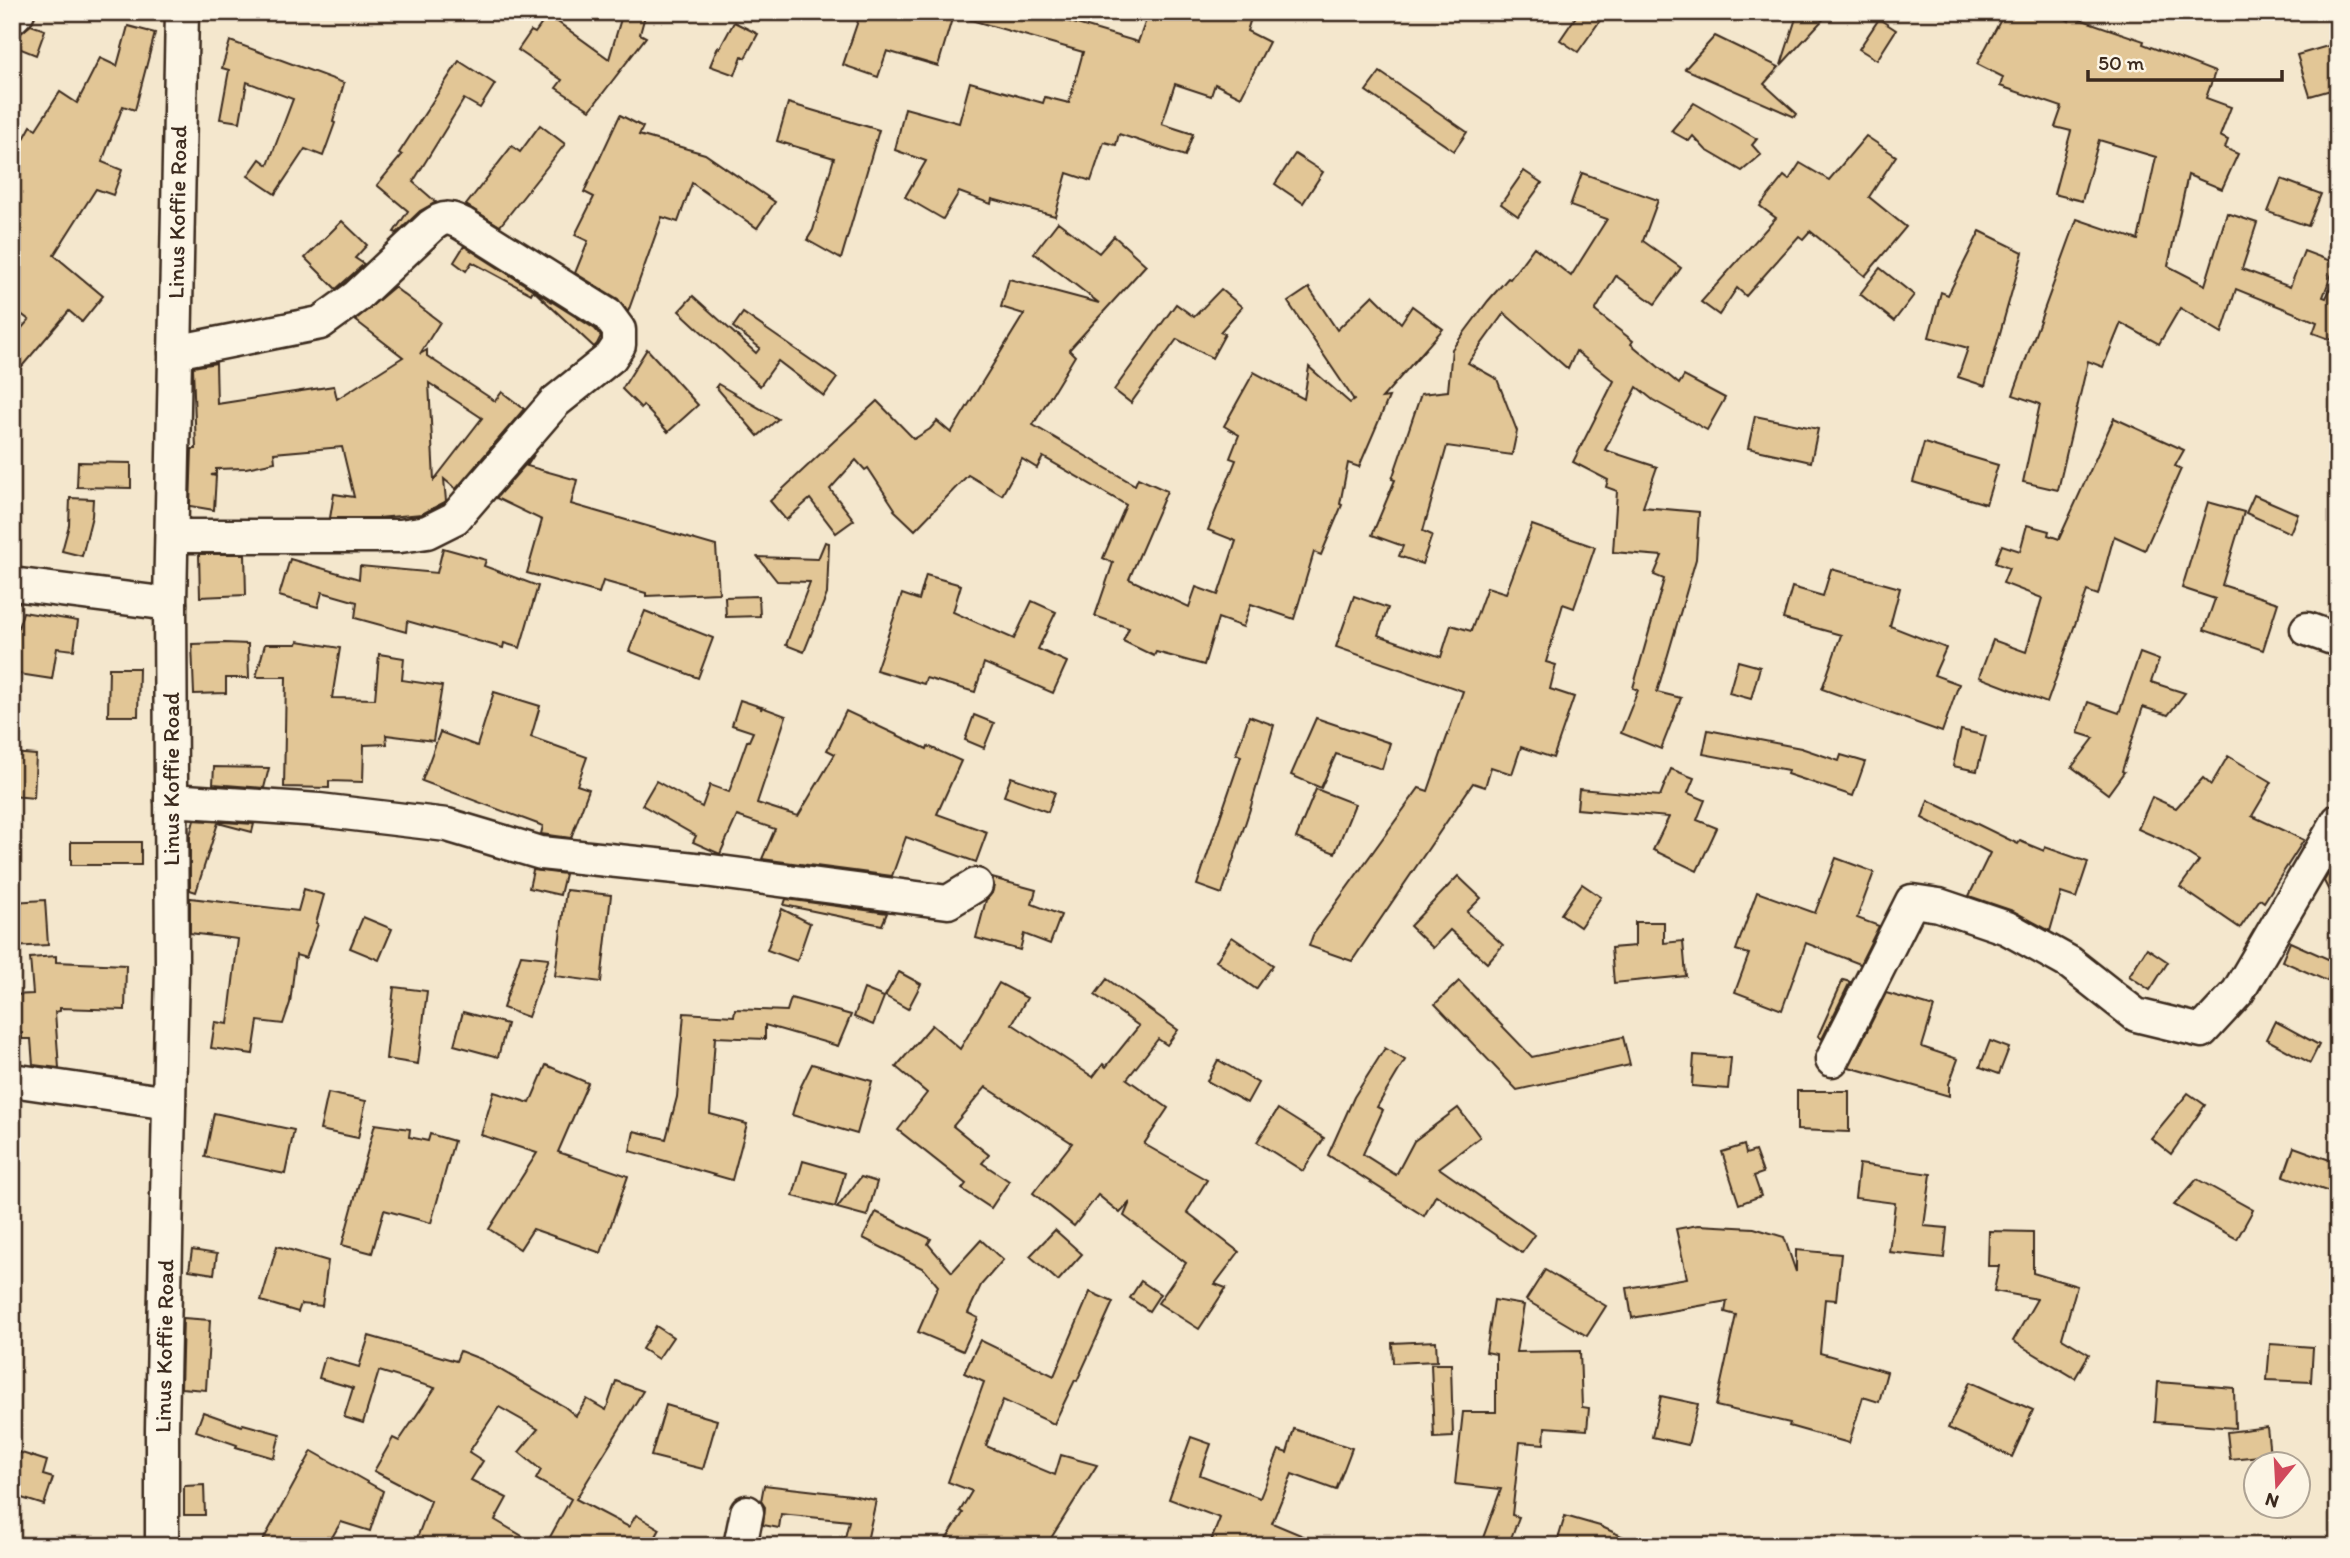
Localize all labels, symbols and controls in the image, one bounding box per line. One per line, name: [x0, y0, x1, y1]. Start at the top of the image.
scale bar: [2088, 38, 2282, 82]
text: 50 m: [2098, 50, 2145, 75]
street label: Linus Koffie Road: [161, 125, 193, 299]
street label: Linus Koffie Road: [157, 692, 185, 866]
street label: Linus Koffie Road: [148, 1259, 180, 1433]
north arrow: [2242, 1450, 2312, 1520]
text: N: [2262, 1488, 2282, 1514]

